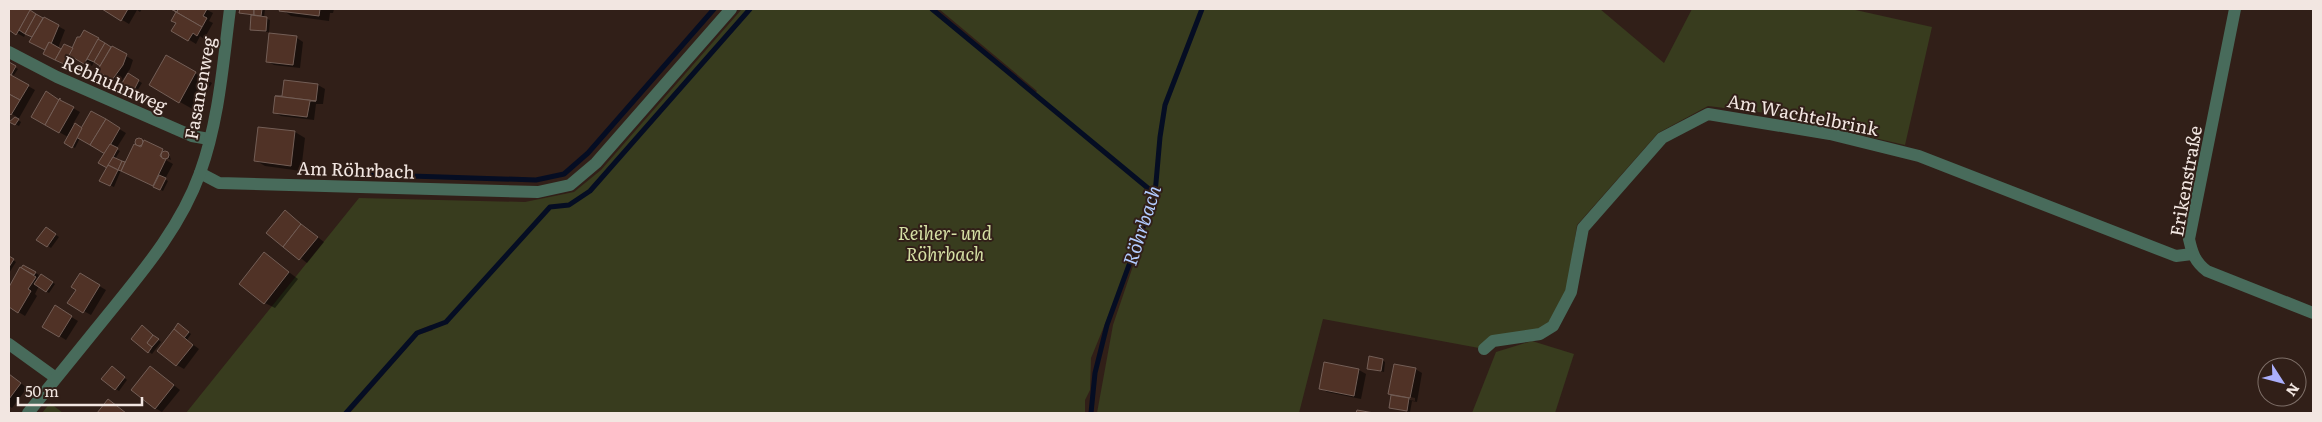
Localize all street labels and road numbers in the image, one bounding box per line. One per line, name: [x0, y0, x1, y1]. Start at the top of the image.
street label: Fasanenweg: [177, 33, 222, 142]
street label: Rebhuhnweg: [58, 48, 173, 119]
street label: Am Wachtelbrink: [1725, 86, 1882, 142]
street label: Erikenstraße: [2162, 123, 2208, 239]
street label: Am Röhrbach: [297, 153, 415, 185]

